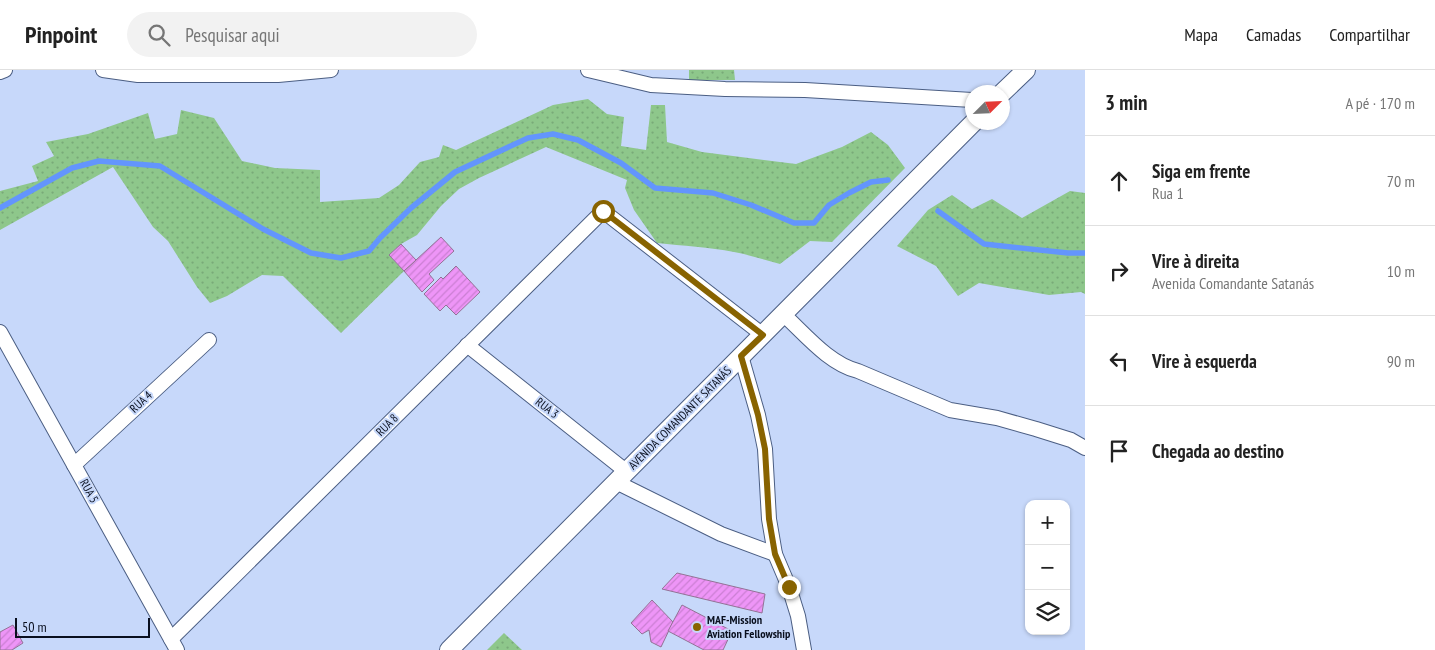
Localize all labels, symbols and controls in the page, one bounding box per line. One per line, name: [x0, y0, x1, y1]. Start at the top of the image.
search box: [127, 12, 477, 57]
text: Pinpoint: [25, 19, 97, 50]
icon: search: [145, 21, 173, 49]
text: Pesquisar aqui: [185, 23, 280, 47]
text: Mapa: [1184, 23, 1218, 46]
text: Camadas: [1246, 23, 1301, 46]
text: Compartilhar: [1329, 23, 1410, 46]
north arrow: [965, 85, 1010, 130]
text: 3 min: [1105, 89, 1147, 116]
text: A pé · 170 m: [1345, 93, 1415, 113]
text: Siga em frente: [1152, 159, 1250, 183]
icon: ahead: [1105, 167, 1133, 195]
text: 70 m: [1387, 171, 1415, 191]
text: Rua 1: [1152, 183, 1184, 203]
route start: [592, 200, 615, 223]
text: Vire à direita: [1152, 249, 1239, 273]
icon: right: [1105, 257, 1133, 285]
text: 10 m: [1387, 261, 1415, 281]
text: Avenida Comandante Satanás: [1152, 273, 1314, 293]
icon: left: [1105, 347, 1133, 375]
text: Vire à esquerda: [1152, 349, 1257, 373]
text: 90 m: [1387, 351, 1415, 371]
street label: AVENIDA COMANDANTE SATANÁS: [625, 363, 734, 472]
street label: RUA 4: [126, 387, 155, 416]
street label: RUA 3: [533, 394, 562, 421]
street label: RUA 8: [372, 410, 401, 439]
icon: arrive: [1105, 437, 1133, 465]
text: Chegada ao destino: [1152, 439, 1284, 463]
street label: RUA 5: [77, 476, 102, 505]
map controls: [1025, 500, 1070, 635]
button: +: [1025, 500, 1070, 545]
button: −: [1025, 545, 1070, 590]
route end: [778, 576, 801, 599]
button: layers: [1025, 590, 1070, 635]
place label: MAF-Mission Aviation Fellowship: [706, 612, 791, 641]
scale bar: [15, 615, 150, 638]
text: 50 m: [22, 618, 47, 636]
marker: MAF-Mission Aviation Fellowship: [691, 621, 703, 633]

